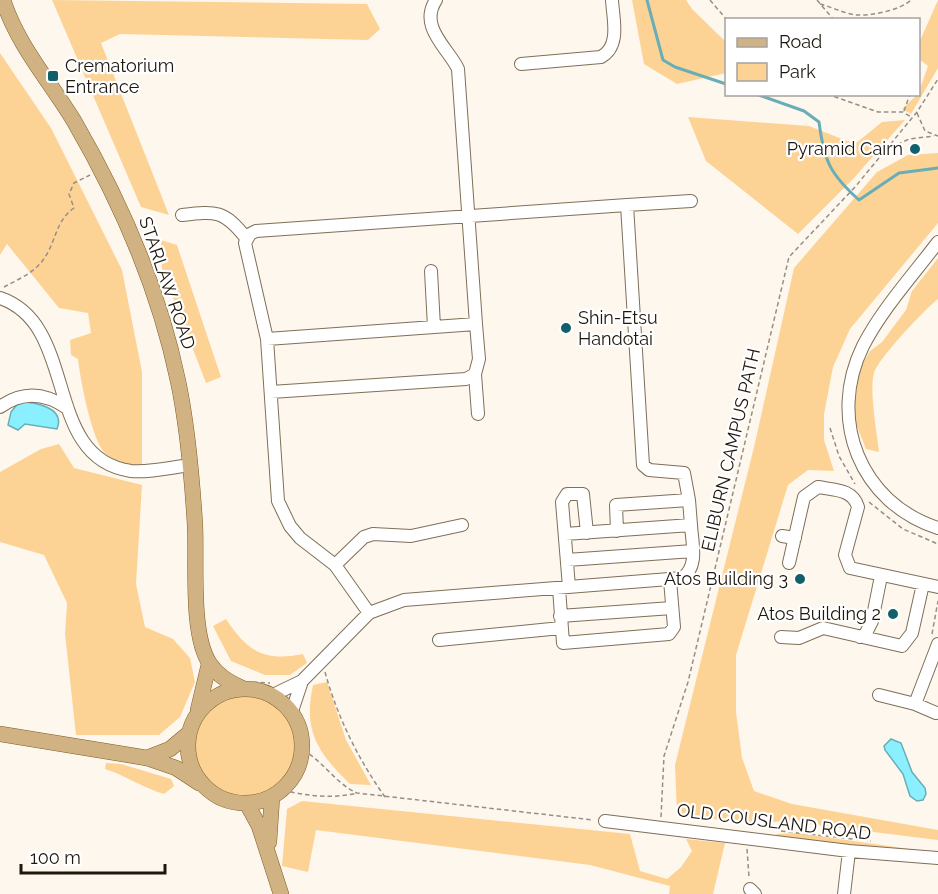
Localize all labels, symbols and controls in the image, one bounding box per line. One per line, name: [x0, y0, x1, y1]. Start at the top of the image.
legend: [725, 18, 920, 96]
text: Road: [779, 31, 822, 52]
place label: Crematorium Entrance: [65, 55, 174, 97]
text: Park: [779, 61, 816, 82]
marker: Crematorium Entrance: [46, 69, 60, 83]
place label: Pyramid Cairn: [787, 138, 903, 159]
marker: Pyramid Cairn: [908, 142, 922, 156]
street label: STARLAW ROAD: [135, 214, 200, 352]
place label: Shin-Etsu Handotai: [578, 307, 658, 349]
marker: Shin-Etsu Handotai: [559, 321, 573, 335]
street label: ELIBURN CAMPUS PATH: [697, 346, 764, 553]
place label: Atos Building 3: [664, 568, 788, 589]
marker: Atos Building 3: [793, 572, 807, 586]
place label: Atos Building 2: [757, 603, 881, 624]
marker: Atos Building 2: [886, 607, 900, 621]
street label: OLD COUSLAND ROAD: [676, 799, 873, 844]
scale bar: [21, 837, 165, 875]
text: 100 m: [30, 847, 81, 868]

